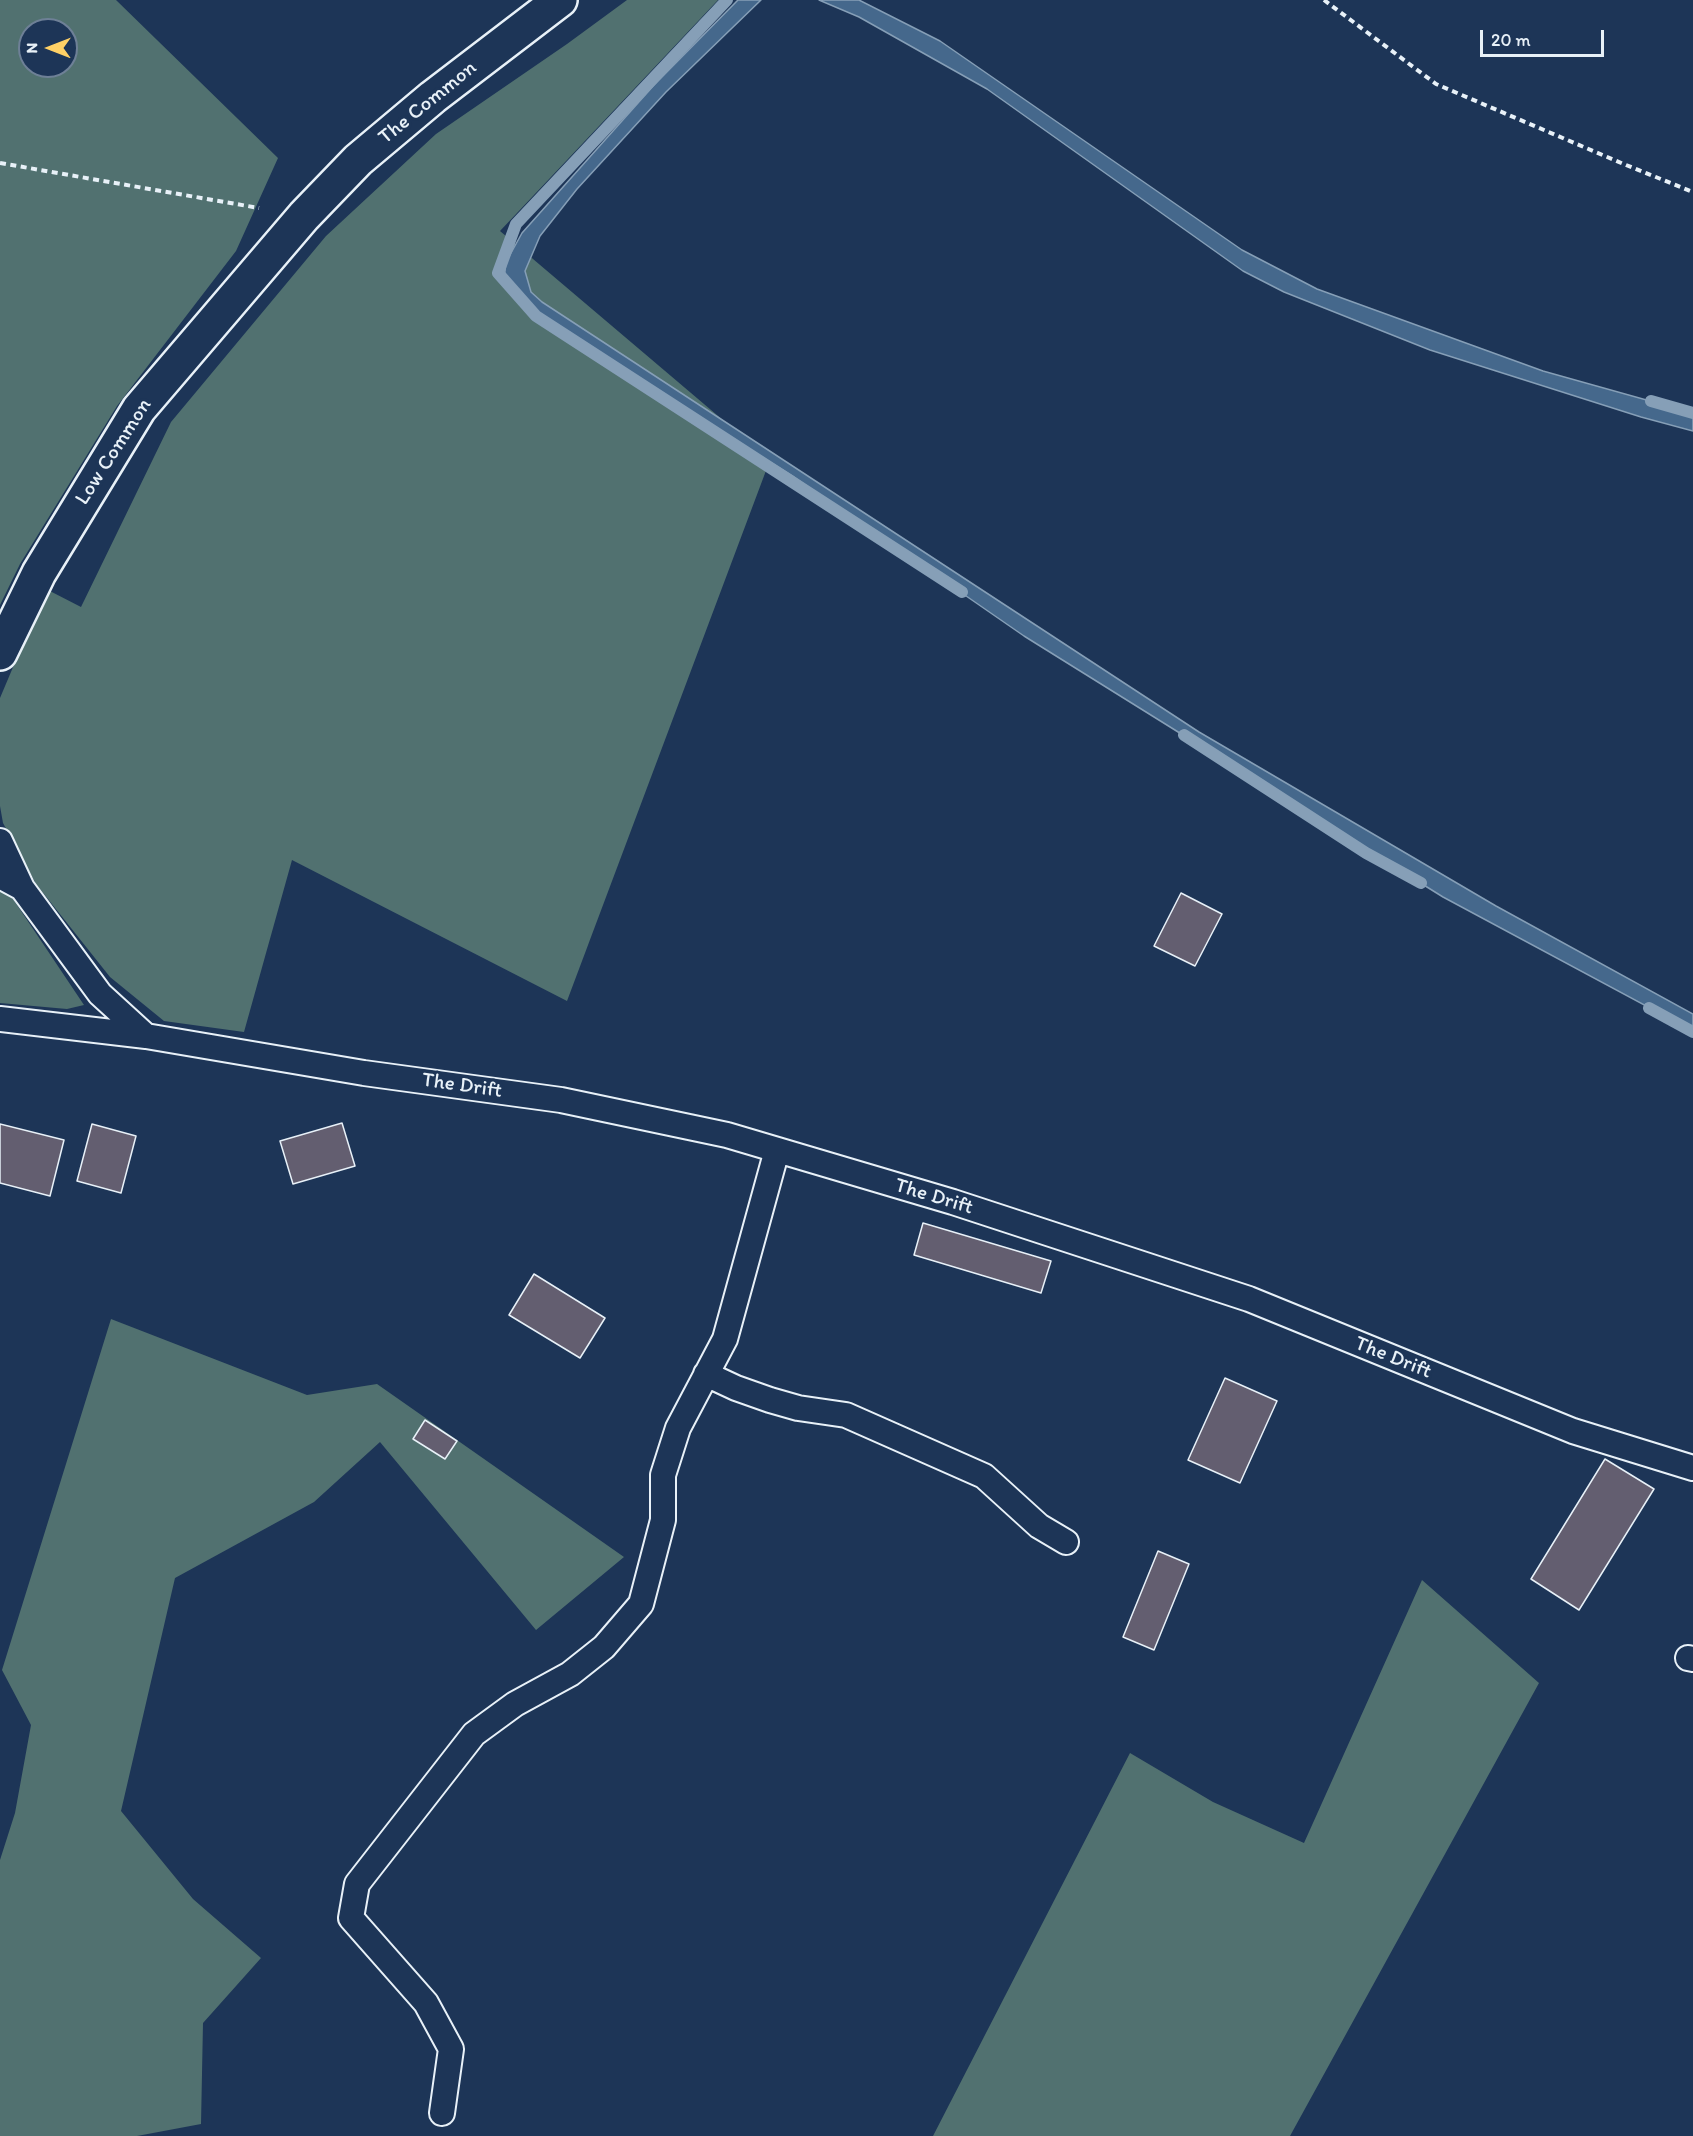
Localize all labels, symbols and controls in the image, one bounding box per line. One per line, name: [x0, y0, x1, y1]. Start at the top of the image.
north arrow: [18, 18, 78, 78]
scale bar: [1483, 18, 1608, 56]
text: 20 m: [1491, 29, 1531, 51]
text: N: [22, 43, 41, 53]
street label: The Common: [374, 56, 482, 150]
street label: Low Common: [70, 394, 158, 510]
street label: The Drift: [420, 1068, 504, 1104]
street label: The Drift: [892, 1173, 976, 1221]
street label: The Drift: [1351, 1331, 1435, 1385]

